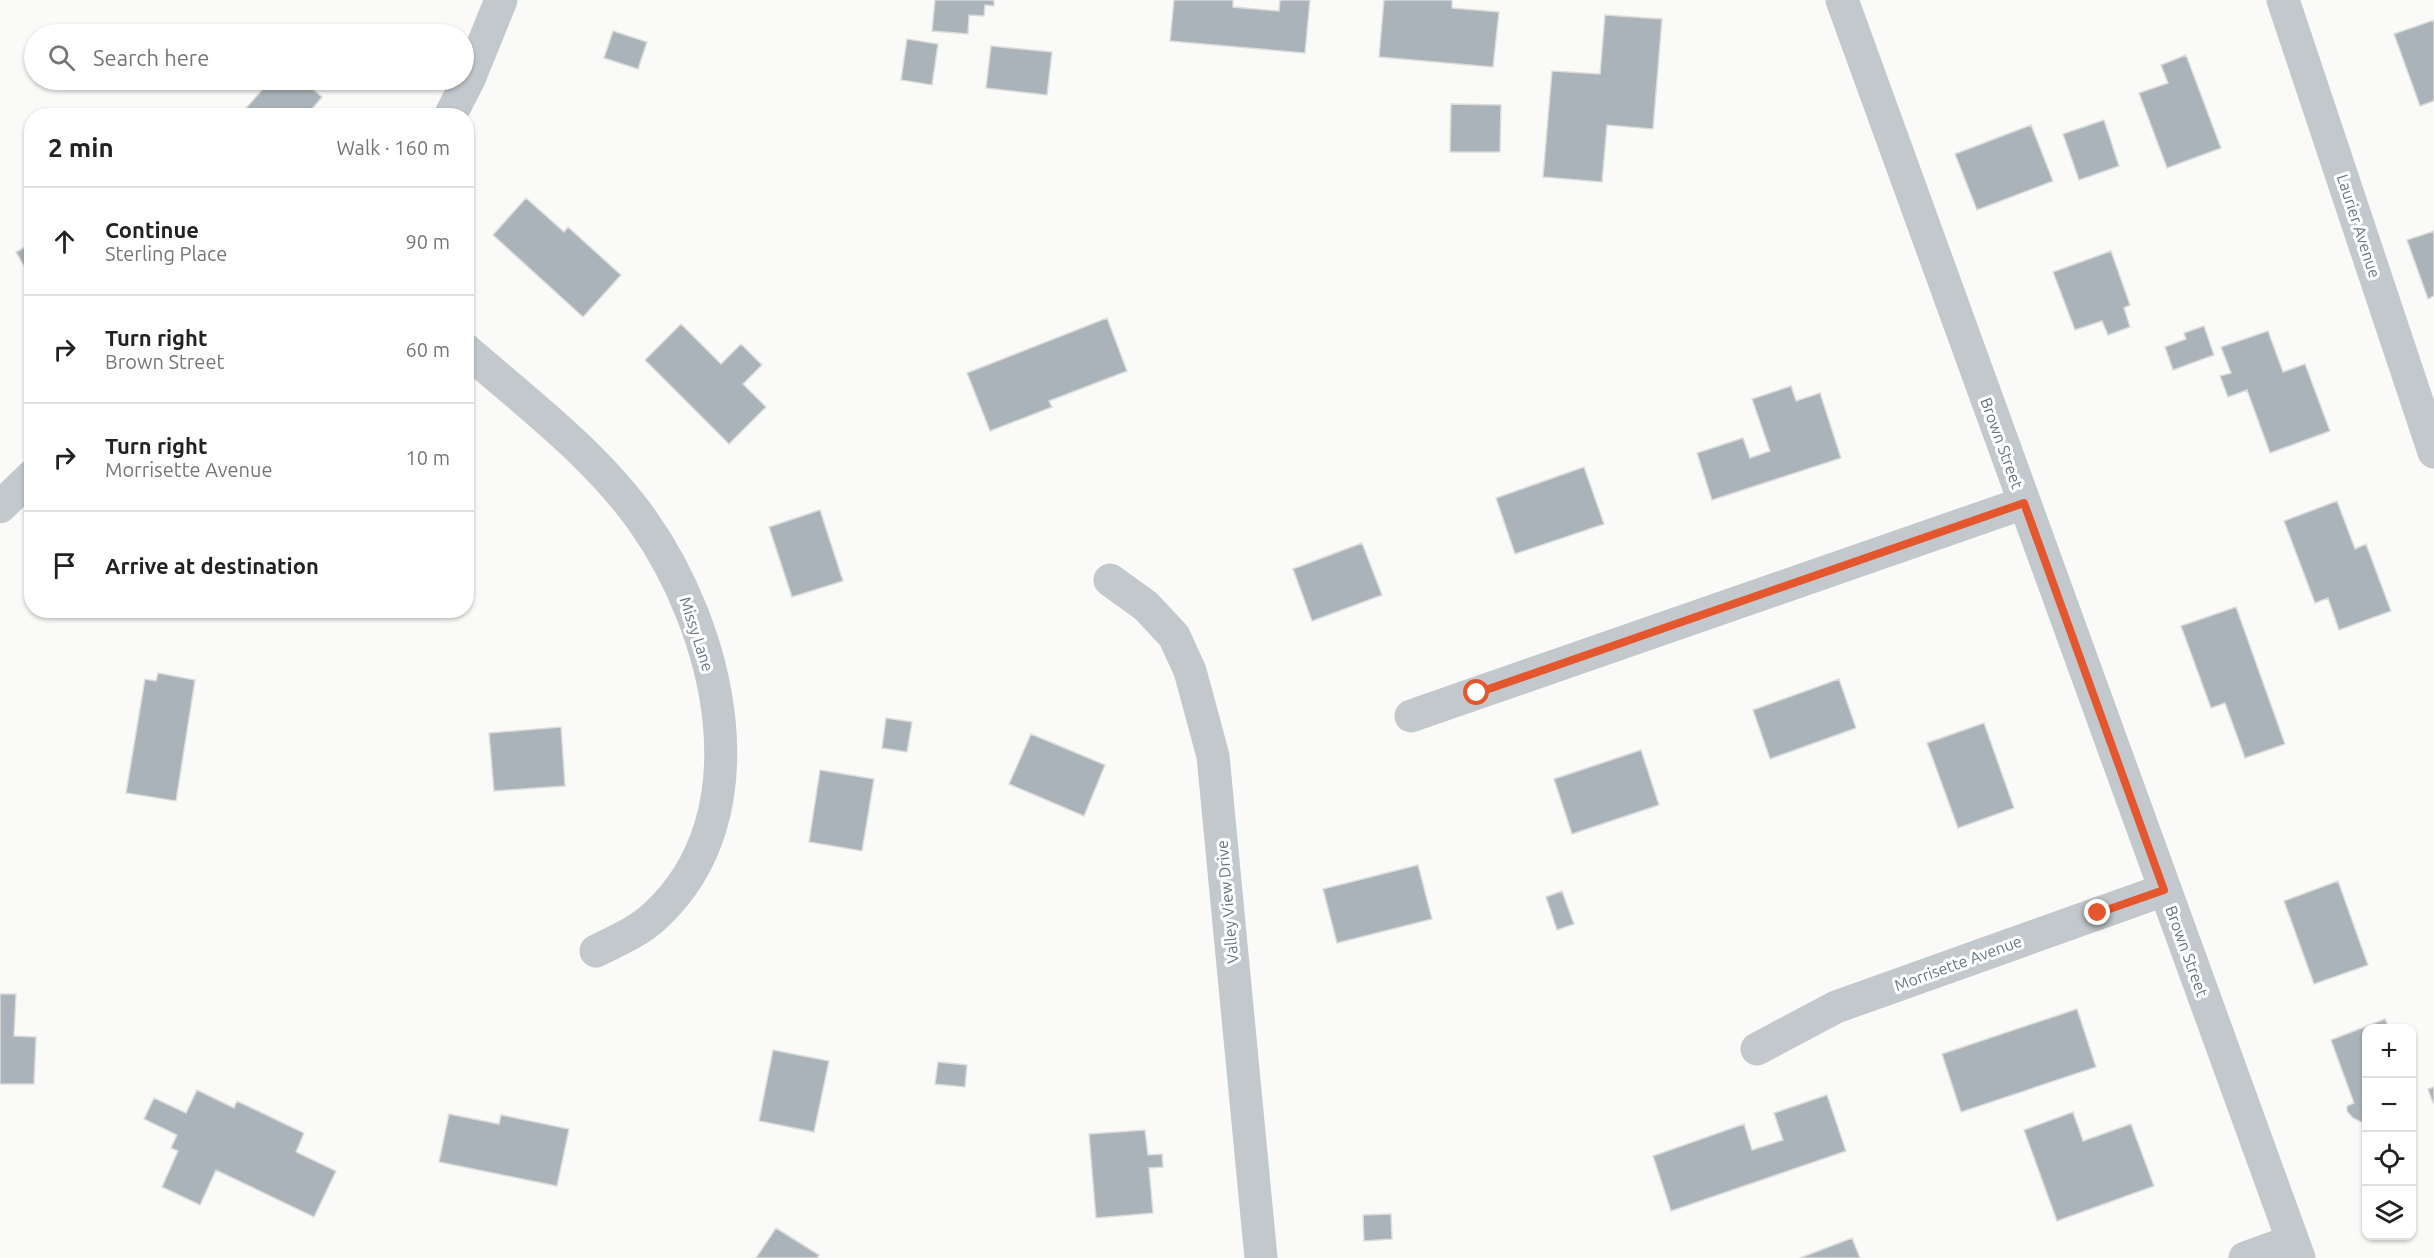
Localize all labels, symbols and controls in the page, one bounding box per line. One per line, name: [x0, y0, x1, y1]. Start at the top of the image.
search box: [24, 24, 474, 90]
icon: search: [45, 41, 78, 74]
text: Search here: [93, 45, 209, 70]
text: 2 min: [48, 133, 114, 162]
text: Walk · 160 m: [337, 136, 450, 159]
street label: Laurier Avenue: [2334, 172, 2384, 280]
text: Continue: [105, 217, 199, 242]
icon: ahead: [48, 225, 81, 258]
text: 90 m: [406, 230, 450, 253]
text: Sterling Place: [105, 242, 227, 265]
text: Turn right: [105, 325, 207, 350]
icon: right: [48, 333, 81, 366]
text: 60 m: [406, 338, 450, 361]
text: Brown Street: [105, 350, 224, 373]
street label: Brown Street: [1977, 395, 2027, 492]
text: Turn right: [105, 433, 207, 458]
icon: right: [48, 441, 81, 474]
text: 10 m: [406, 446, 450, 469]
text: Morrisette Avenue: [105, 458, 273, 481]
icon: arrive: [48, 549, 81, 582]
text: Arrive at destination: [105, 553, 319, 578]
street label: Missy Lane: [676, 594, 718, 674]
route start: [1463, 679, 1489, 705]
street label: Valley View Drive: [1213, 839, 1241, 965]
route end: [2084, 899, 2110, 925]
street label: Brown Street: [2162, 903, 2212, 1000]
street label: Morrisette Avenue: [1892, 932, 2024, 994]
map controls: [2362, 1024, 2416, 1240]
button: +: [2362, 1024, 2416, 1078]
button: −: [2362, 1078, 2416, 1132]
button: locate: [2362, 1132, 2416, 1186]
button: layers: [2362, 1186, 2416, 1240]

